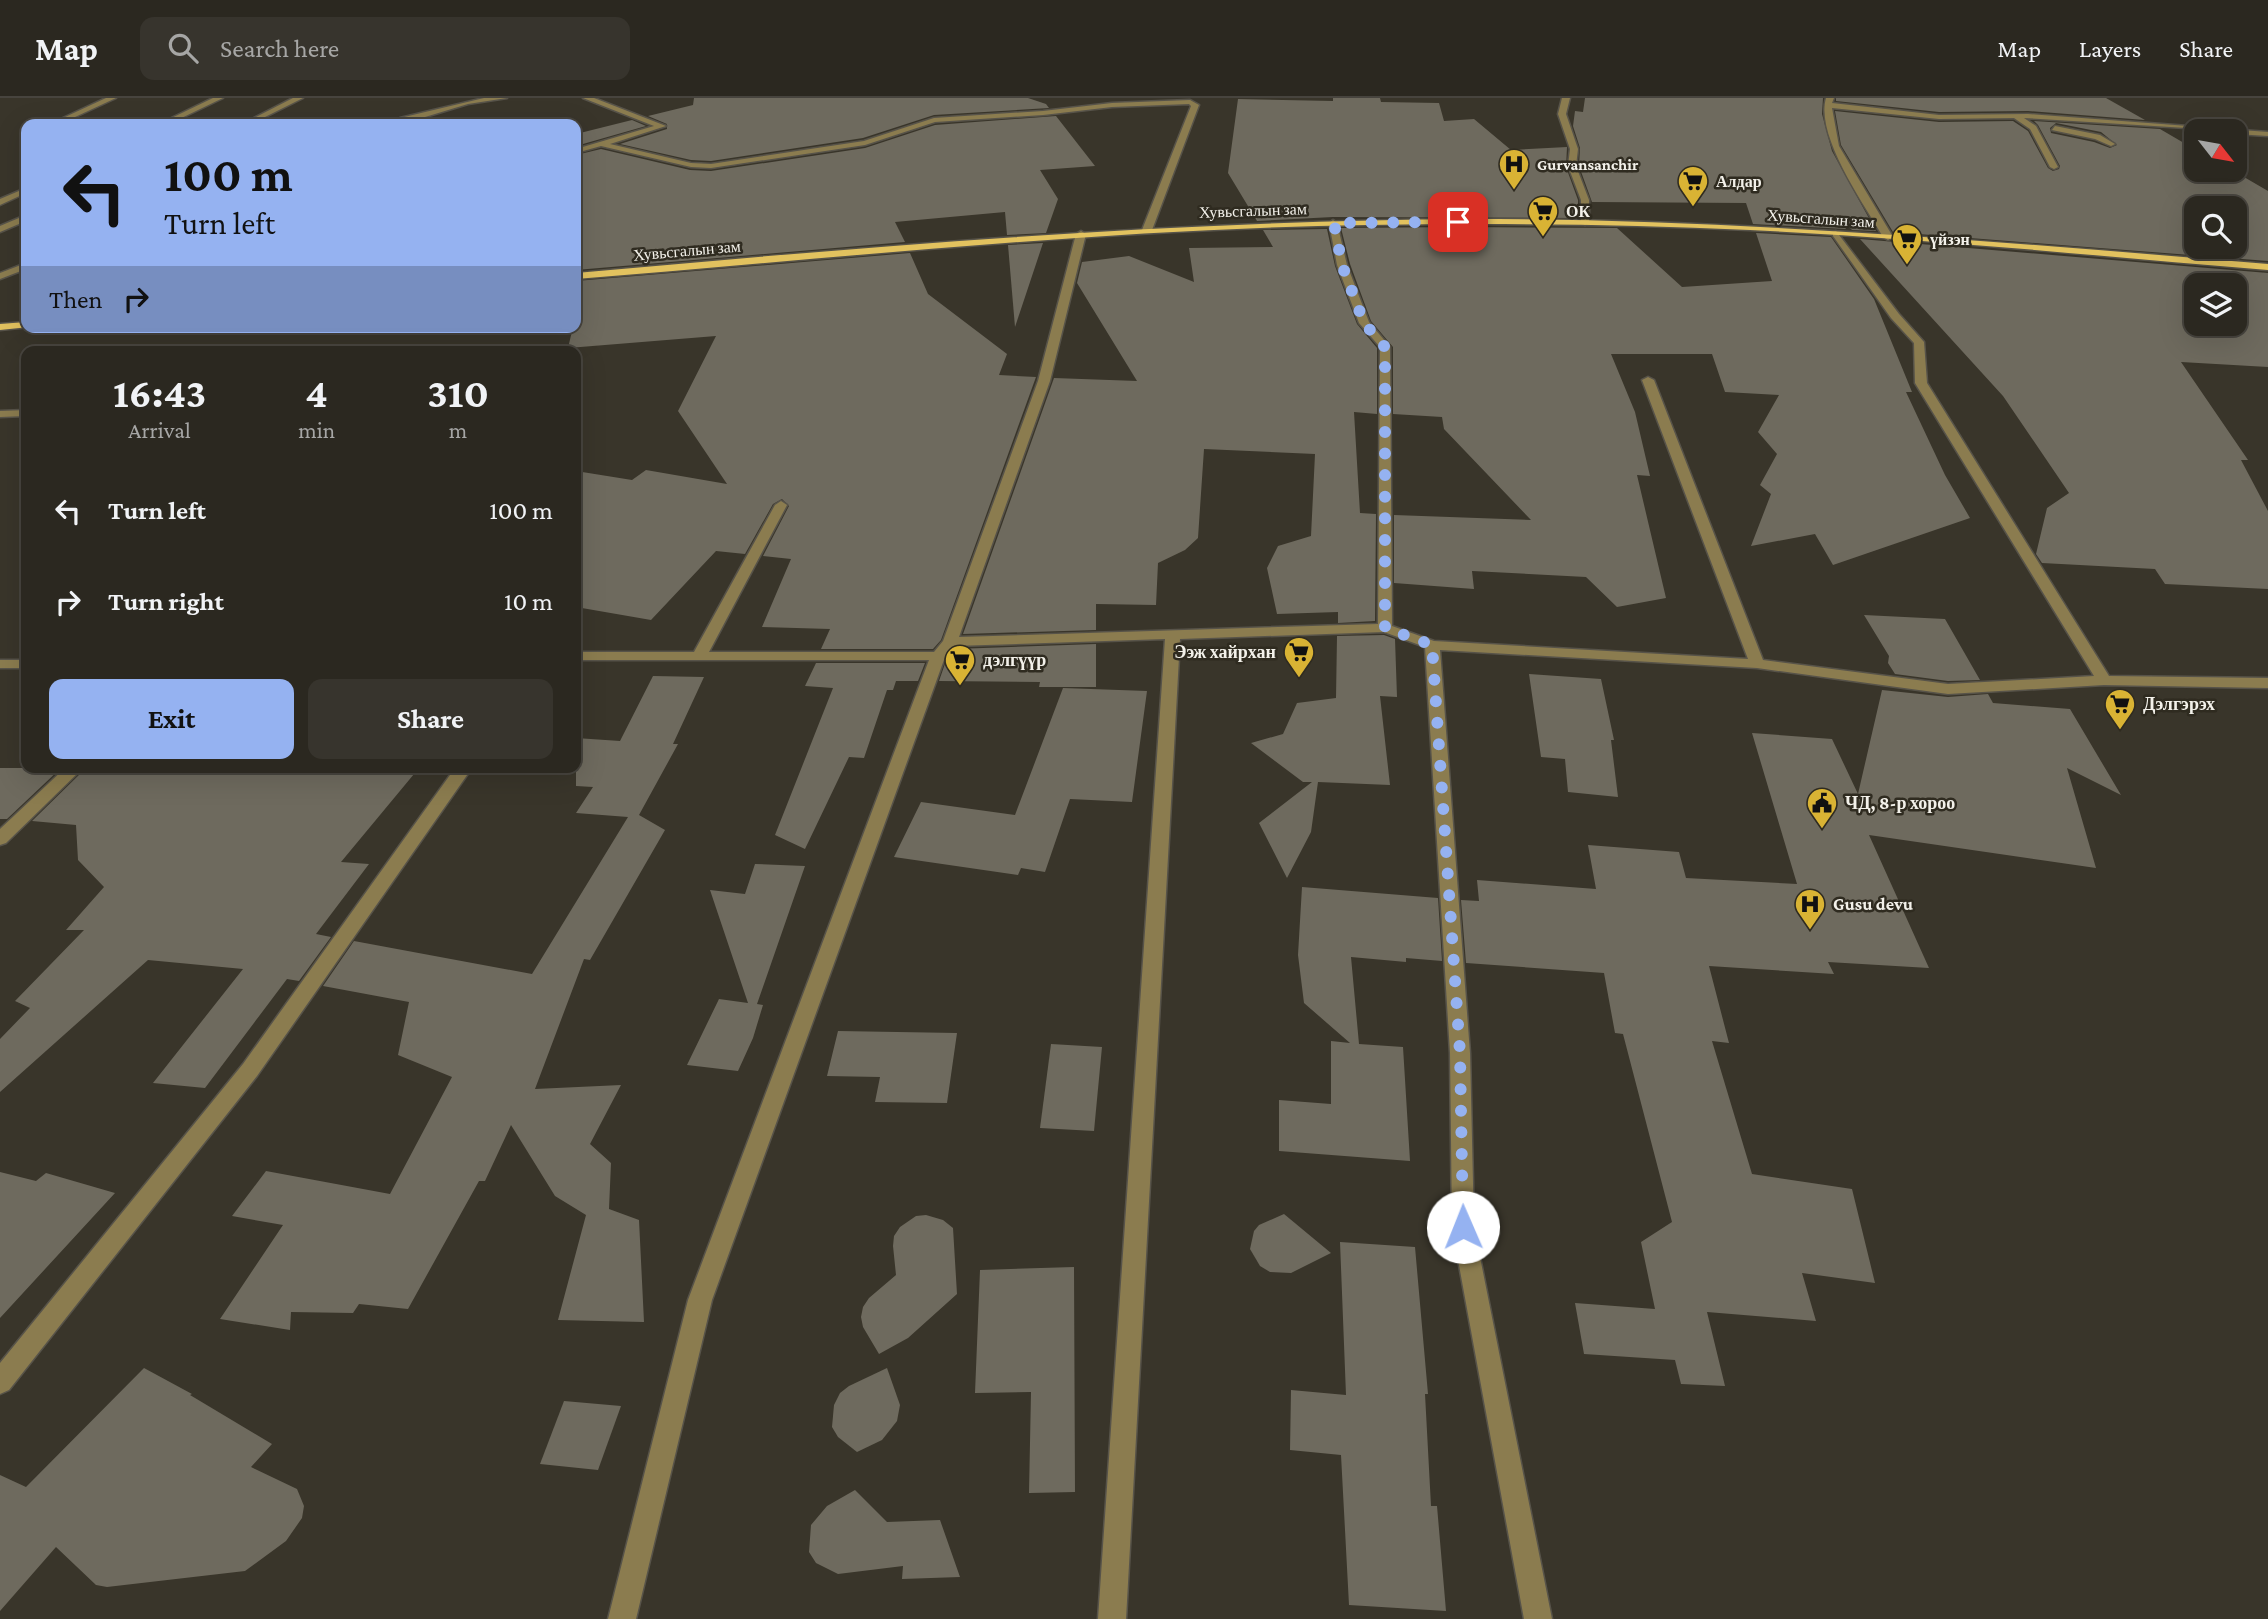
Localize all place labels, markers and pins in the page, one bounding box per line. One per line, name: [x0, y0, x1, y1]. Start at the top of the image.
hospital icon: Gurvansanchir: [1497, 147, 1531, 191]
place label: Gurvansanchir: [1537, 156, 1639, 173]
supermarket icon: Алдар: [1676, 164, 1710, 208]
place label: Алдар: [1716, 173, 1762, 191]
pin: [1428, 192, 1488, 252]
supermarket icon: ОК: [1526, 194, 1560, 238]
place label: ОК: [1566, 203, 1590, 220]
supermarket icon: үйзэн: [1890, 222, 1924, 266]
place label: үйзэн: [1930, 231, 1970, 249]
supermarket icon: Ээж хайрхан: [1282, 635, 1316, 679]
place label: Ээж хайрхан: [1174, 642, 1276, 662]
supermarket icon: дэлгүүр: [943, 643, 977, 687]
place label: дэлгүүр: [983, 650, 1046, 670]
supermarket icon: Дэлгэрэх: [2103, 687, 2137, 731]
place label: Дэлгэрэх: [2143, 694, 2215, 714]
public building icon: ЧД, 8-р хороо: [1805, 786, 1839, 830]
place label: ЧД, 8-р хороо: [1845, 793, 1955, 813]
hospital icon: Gusu devu: [1793, 887, 1827, 931]
place label: Gusu devu: [1833, 894, 1914, 914]

